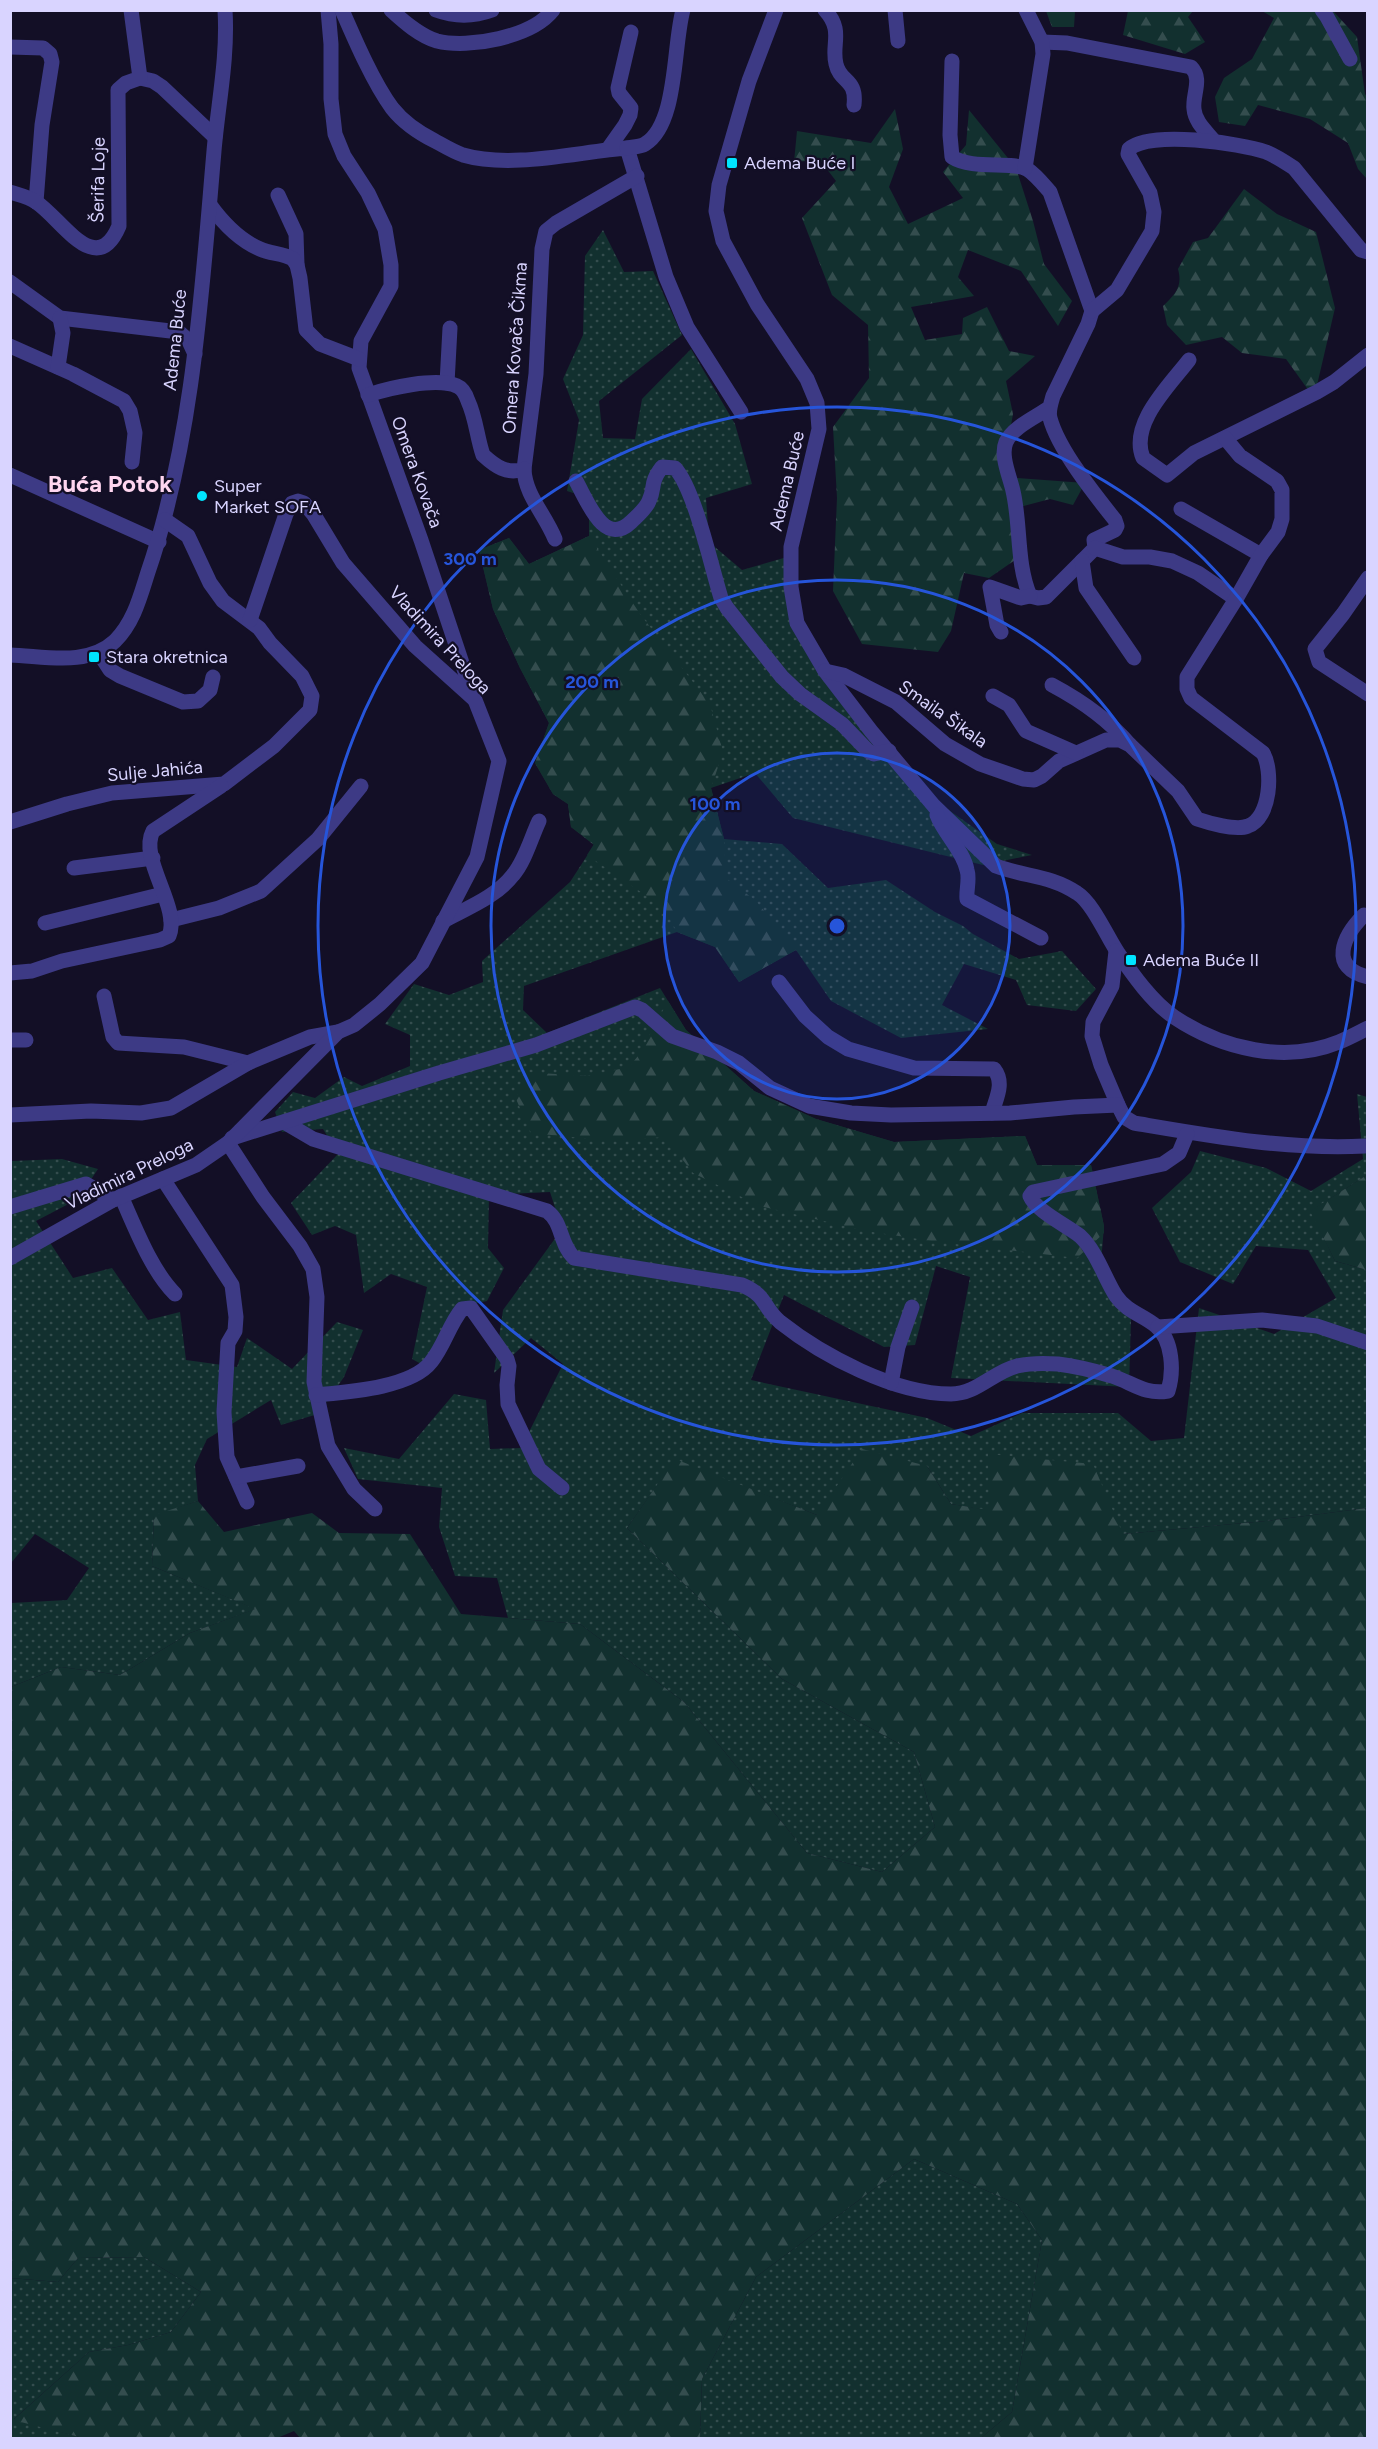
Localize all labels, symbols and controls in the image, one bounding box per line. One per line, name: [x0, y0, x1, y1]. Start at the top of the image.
street label: Šerifa Loje: [86, 137, 110, 223]
place label: Adema Buće I: [744, 152, 855, 174]
marker: Adema Buće I: [725, 156, 739, 170]
street label: Omera Kovača Čikma: [498, 261, 532, 435]
street label: Adema Buće: [159, 288, 191, 392]
street label: Omera Kovača: [387, 413, 447, 531]
street label: Adema Buće: [765, 429, 809, 533]
district label: Buća Potok: [48, 469, 172, 498]
place label: Super Market SOFA: [214, 475, 321, 518]
marker: Super Market SOFA: [195, 489, 209, 503]
text: 300 m: [443, 548, 497, 570]
street label: Vladimira Preloga: [384, 581, 496, 699]
place label: Stara okretnica: [106, 646, 228, 668]
marker: Stara okretnica: [87, 650, 101, 664]
text: 200 m: [565, 671, 619, 693]
street label: Smaila Šikala: [894, 675, 992, 753]
street label: Sulje Jahića: [106, 756, 204, 786]
text: 100 m: [690, 793, 740, 815]
centre of rings: [827, 916, 847, 936]
place label: Adema Buće II: [1143, 949, 1259, 971]
marker: Adema Buće II: [1124, 953, 1138, 967]
street label: Vladimira Preloga: [61, 1133, 197, 1215]

